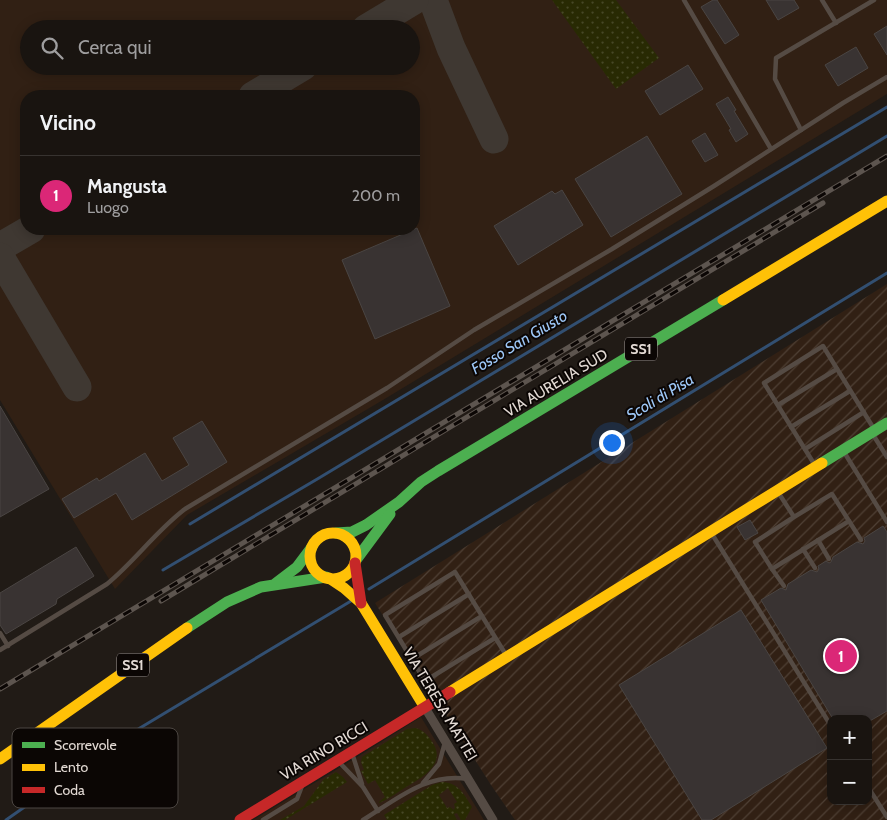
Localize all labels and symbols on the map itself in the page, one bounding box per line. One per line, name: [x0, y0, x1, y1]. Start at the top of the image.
water label: Fosso San Giusto: [468, 306, 570, 378]
road number: SS1: [625, 338, 657, 360]
street label: VIA AURELIA SUD: [501, 345, 611, 421]
water label: Scoli di Pisa: [623, 369, 697, 425]
your location: [599, 430, 625, 456]
pin: 1: [825, 637, 857, 675]
street label: VIA TERESA MATTEI: [399, 644, 481, 764]
road number: SS1: [117, 654, 149, 676]
street label: VIA RINO RICCI: [277, 718, 371, 784]
legend: [12, 728, 178, 808]
text: Scorrevole: [54, 736, 117, 754]
text: Lento: [54, 758, 88, 776]
text: Coda: [54, 781, 85, 799]

